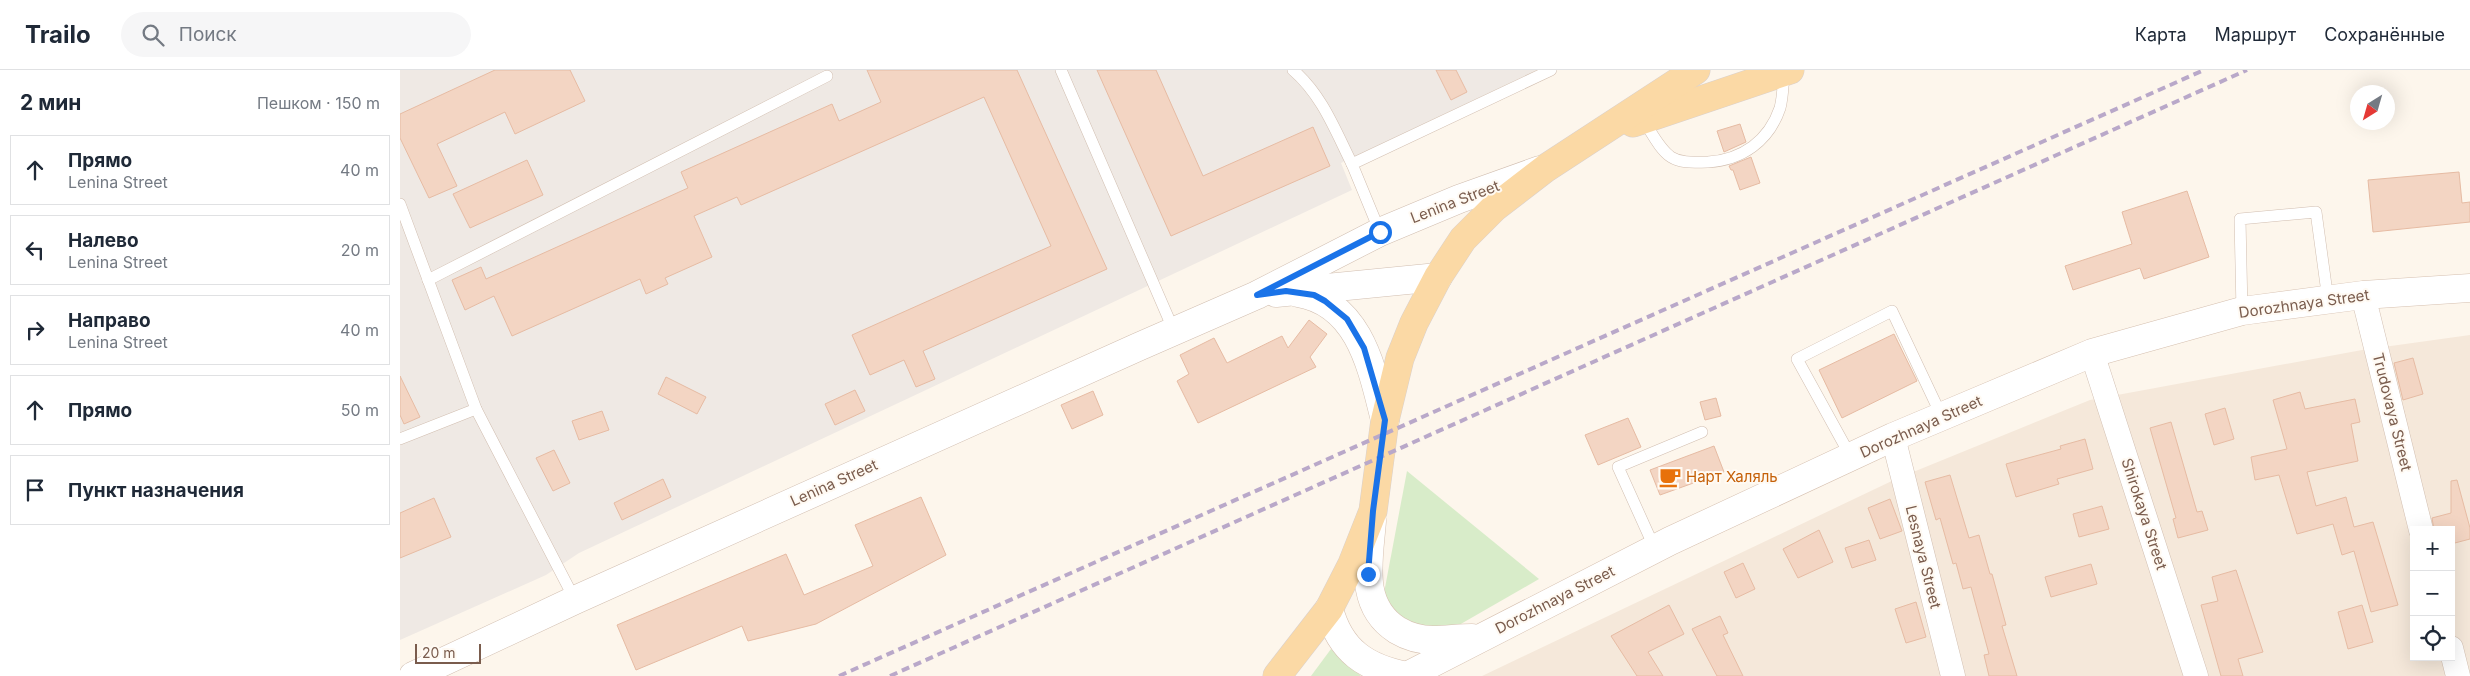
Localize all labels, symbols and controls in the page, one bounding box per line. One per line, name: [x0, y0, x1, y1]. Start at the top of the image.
search box: [121, 12, 471, 57]
text: Trailo: [25, 20, 91, 49]
icon: search: [139, 21, 167, 49]
text: Поиск: [179, 23, 237, 46]
text: Карта: [2135, 24, 2187, 45]
text: Маршрут: [2215, 24, 2296, 45]
text: Сохранённые: [2324, 24, 2445, 45]
north arrow: [2350, 85, 2395, 130]
text: 2 мин: [20, 90, 81, 115]
text: Пешком · 150 m: [257, 93, 380, 113]
text: Прямо: [68, 149, 132, 172]
icon: ahead: [21, 156, 49, 184]
text: 40 m: [340, 160, 379, 180]
text: Lenina Street: [68, 172, 168, 192]
street label: Lenina Street: [1408, 176, 1502, 227]
route start: [1369, 221, 1392, 244]
text: Налево: [68, 229, 139, 252]
icon: left: [21, 236, 49, 264]
text: 20 m: [341, 240, 379, 260]
text: Lenina Street: [68, 252, 168, 272]
street label: Dorozhnaya Street: [2237, 285, 2370, 322]
text: Направо: [68, 309, 151, 332]
icon: right: [21, 316, 49, 344]
text: 40 m: [340, 320, 379, 340]
text: Lenina Street: [68, 332, 168, 352]
street label: Trudovaya Street: [2369, 351, 2416, 473]
street label: Dorozhnaya Street: [1857, 391, 1985, 462]
icon: ahead: [21, 396, 49, 424]
text: Прямо: [68, 399, 132, 422]
text: 50 m: [341, 400, 379, 420]
street label: Lenina Street: [787, 455, 880, 510]
street label: Shirokaya Street: [2117, 456, 2172, 572]
cafe icon: Нарт Халяль: [1657, 464, 1683, 490]
place label: Нарт Халяль: [1686, 467, 1778, 486]
icon: arrive: [21, 476, 49, 504]
text: Пункт назначения: [68, 479, 244, 502]
street label: Lesnaya Street: [1902, 503, 1945, 610]
map controls: [2410, 526, 2455, 661]
button: +: [2410, 526, 2455, 571]
street label: Dorozhnaya Street: [1492, 561, 1618, 638]
route end: [1357, 563, 1380, 586]
button: −: [2410, 571, 2455, 616]
button: locate: [2410, 616, 2455, 661]
scale bar: [415, 641, 481, 664]
text: 20 m: [422, 644, 456, 661]

